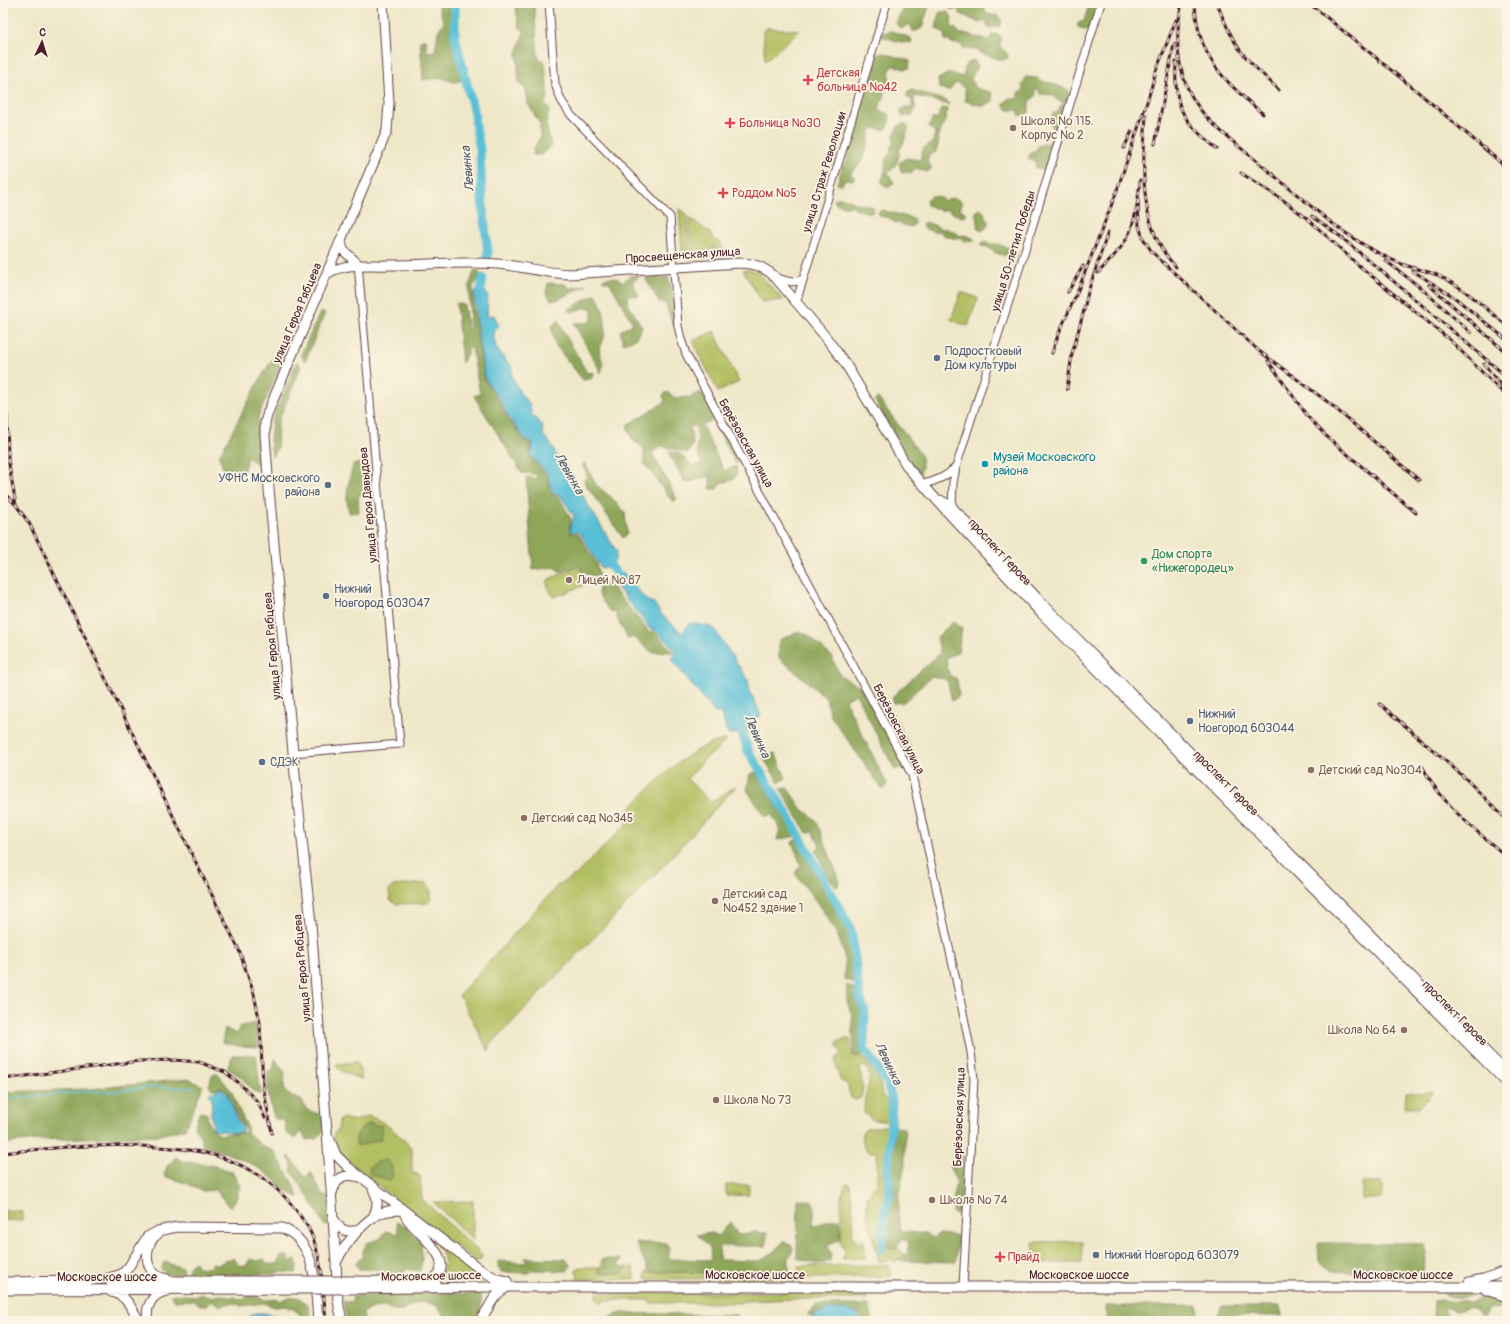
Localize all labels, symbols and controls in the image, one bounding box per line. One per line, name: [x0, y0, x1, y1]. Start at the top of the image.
north arrow: [22, 22, 62, 62]
text: С: [39, 26, 47, 39]
place label: Детская больница №42: [816, 66, 898, 95]
marker: Детская больница №42: [802, 74, 814, 86]
street label: улица Страж Революции: [799, 109, 850, 235]
place label: Школа № 115. Корпус № 2: [1021, 114, 1094, 143]
place label: Больница №30: [739, 116, 821, 131]
marker: Больница №30: [724, 117, 736, 129]
marker: Школа № 115. Корпус № 2: [1008, 123, 1018, 133]
water label: Левинка: [458, 144, 478, 192]
place label: Роддом №5: [732, 186, 797, 201]
marker: Роддом №5: [717, 187, 729, 199]
street label: улица 50-летия Победы: [988, 189, 1039, 314]
street label: Просвещенская улица: [625, 244, 741, 267]
street label: улица Героя Рябцева: [269, 260, 326, 367]
place label: Подростковый Дом культуры: [944, 344, 1022, 373]
marker: Подростковый Дом культуры: [932, 353, 942, 363]
street label: Берёзовская улица: [715, 396, 776, 491]
street label: улица Героя Давыдова: [356, 446, 381, 564]
water label: Левинка: [551, 450, 588, 498]
place label: Музей Московского района: [993, 450, 1096, 479]
marker: Музей Московского района: [980, 459, 990, 469]
place label: УФНС Московского района: [218, 471, 321, 500]
marker: УФНС Московского района: [323, 480, 333, 490]
street label: проспект Героев: [965, 516, 1035, 589]
place label: Дом спорта «Нижегородец»: [1151, 547, 1234, 576]
marker: Дом спорта «Нижегородец»: [1139, 556, 1149, 566]
place label: Лицей № 87: [576, 573, 642, 588]
marker: Лицей № 87: [564, 575, 574, 585]
place label: Нижний Новгород 603047: [334, 582, 430, 611]
street label: улица Героя Рябцева: [260, 591, 285, 701]
marker: Нижний Новгород 603047: [321, 591, 331, 601]
street label: Берёзовская улица: [869, 682, 928, 777]
place label: Нижний Новгород 603044: [1198, 707, 1294, 736]
water label: Левинка: [740, 712, 774, 761]
marker: Нижний Новгород 603044: [1185, 716, 1195, 726]
street label: проспект Героев: [1190, 747, 1262, 819]
place label: СДЭК: [270, 755, 299, 770]
marker: СДЭК: [257, 757, 267, 767]
place label: Детский сад №304: [1318, 763, 1422, 778]
marker: Детский сад №304: [1306, 765, 1316, 775]
place label: Детский сад №345: [531, 811, 633, 826]
marker: Детский сад №345: [519, 813, 529, 823]
place label: Детский сад №452 здание 1: [722, 887, 803, 916]
marker: Детский сад №452 здание 1: [710, 896, 720, 906]
street label: улица Героя Рябцева: [290, 913, 315, 1023]
street label: проспект Героев: [1419, 977, 1491, 1049]
place label: Школа № 64: [1328, 1023, 1396, 1038]
marker: Школа № 64: [1399, 1025, 1409, 1035]
water label: Левинка: [871, 1039, 906, 1088]
street label: Берёзовская улица: [950, 1067, 969, 1167]
place label: Школа № 73: [724, 1093, 791, 1108]
marker: Школа № 73: [711, 1095, 721, 1105]
place label: Школа № 74: [940, 1193, 1007, 1208]
marker: Школа № 74: [927, 1195, 937, 1205]
place label: Нижний Новгород 603079: [1104, 1248, 1239, 1263]
place label: Прайд: [1008, 1250, 1040, 1265]
marker: Нижний Новгород 603079: [1091, 1250, 1101, 1260]
marker: Прайд: [995, 1252, 1005, 1262]
street label: Московское шоссе: [381, 1268, 481, 1285]
street label: Московское шоссе: [705, 1268, 805, 1283]
street label: Московское шоссе: [1029, 1268, 1129, 1283]
street label: Московское шоссе: [1353, 1268, 1453, 1283]
street label: Московское шоссе: [57, 1270, 157, 1285]

